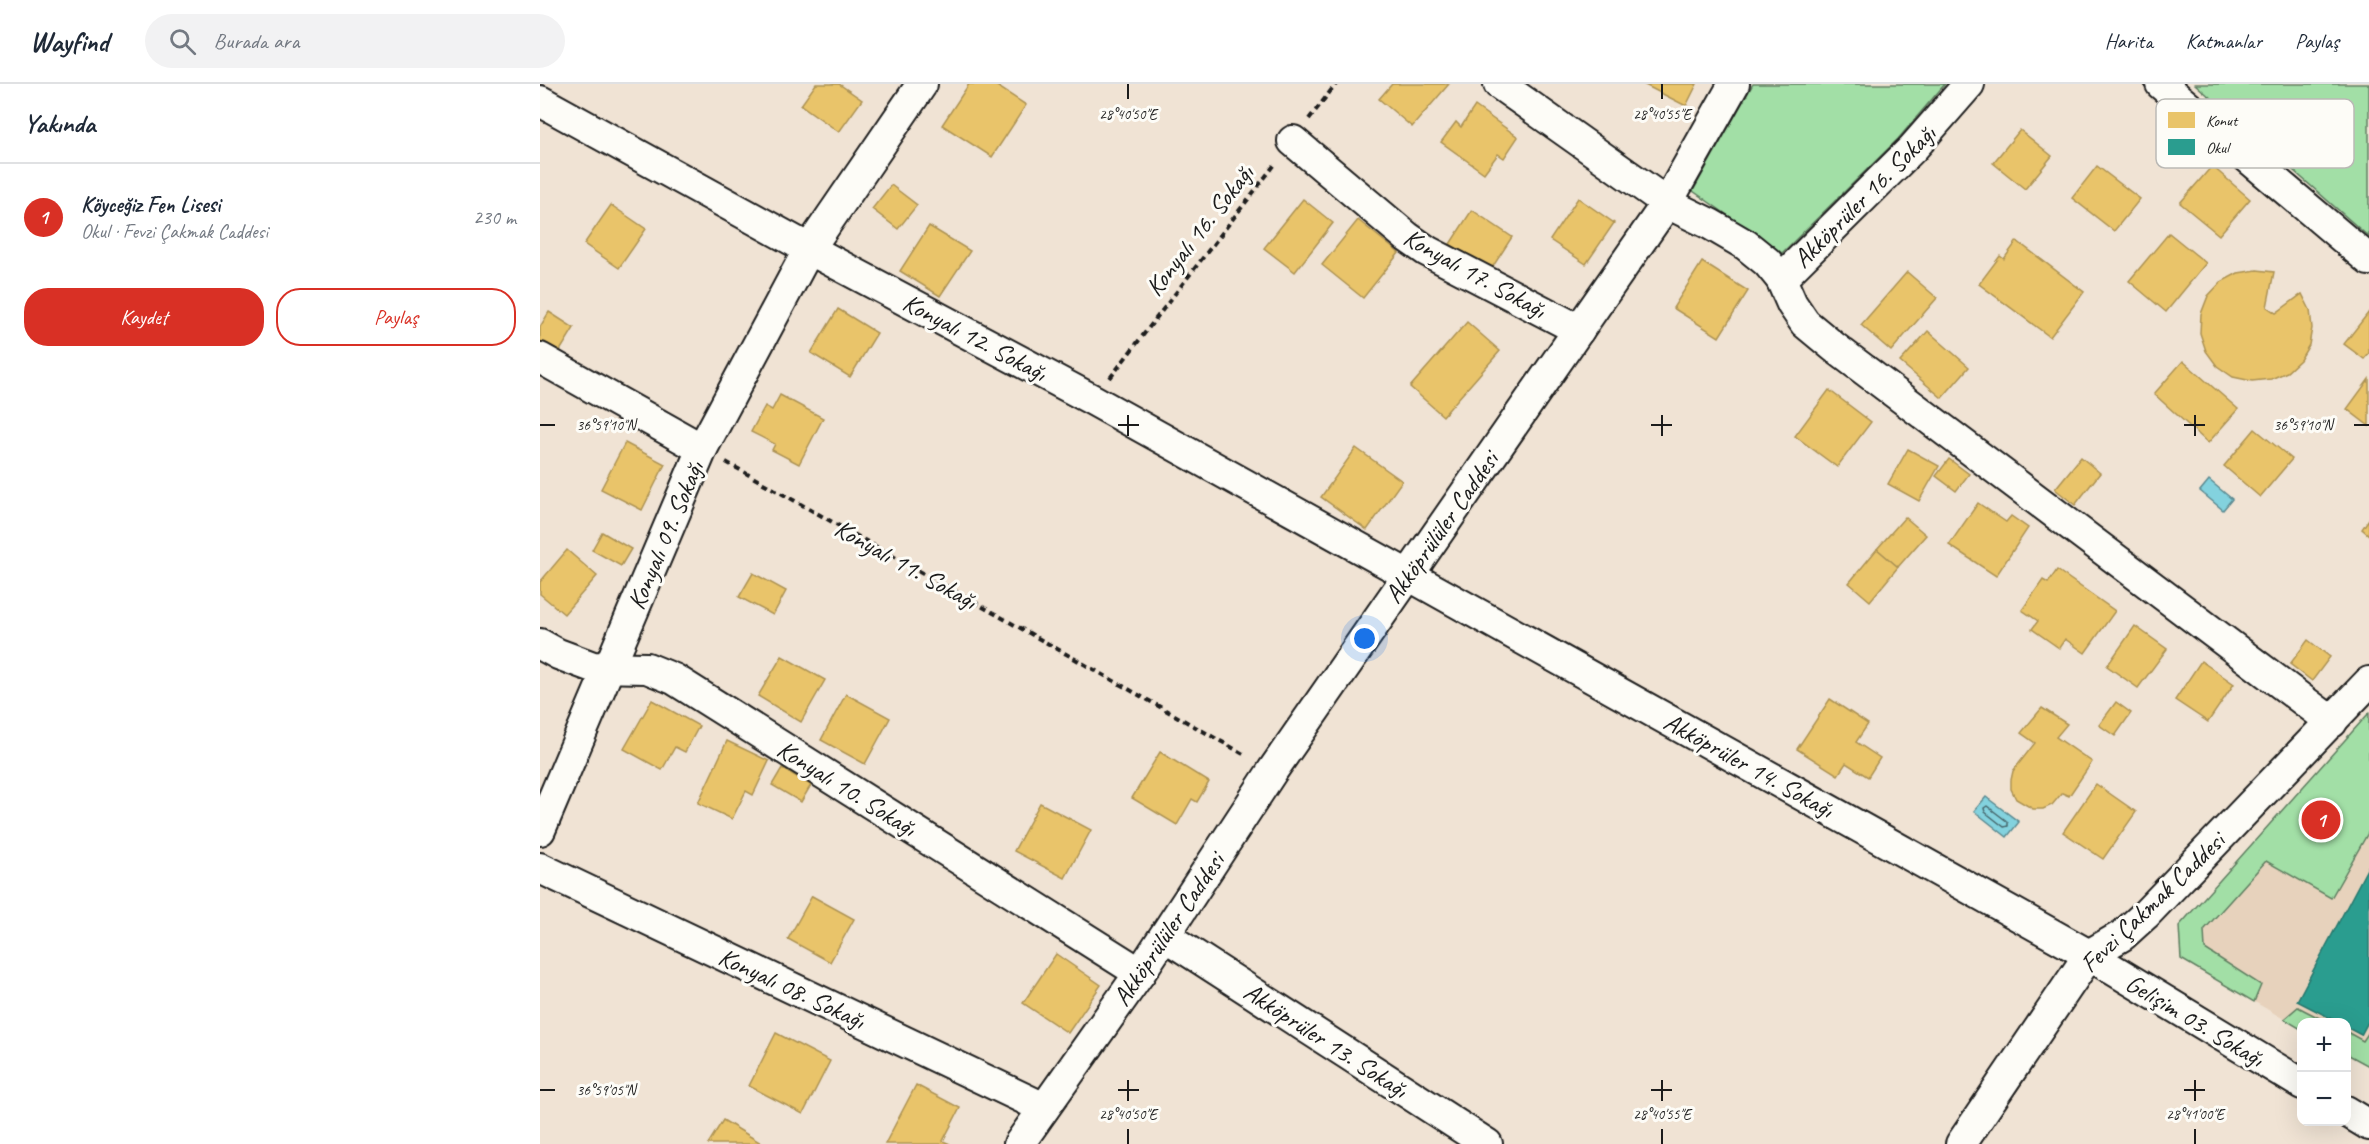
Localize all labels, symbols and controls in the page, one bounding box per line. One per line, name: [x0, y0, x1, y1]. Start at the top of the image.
search box: [145, 14, 565, 68]
text: Wayfind: [30, 24, 109, 59]
icon: search: [166, 25, 199, 58]
text: Burada ara: [214, 27, 299, 55]
text: Harita: [2105, 28, 2153, 54]
text: Katmanlar: [2186, 28, 2262, 54]
text: Paylaş: [2295, 28, 2339, 54]
legend: [2156, 99, 2354, 168]
text: 28°40'50"E: [1099, 105, 1159, 124]
text: 28°40'55"E: [1633, 105, 1693, 124]
text: Yakında: [24, 107, 95, 140]
text: Konut: [2206, 111, 2239, 131]
street label: Akköprüler 16. Sokağı: [1786, 117, 1944, 275]
text: Okul: [2206, 138, 2232, 158]
street label: Konyalı 16. Sokağı: [1138, 157, 1262, 303]
text: Köyceğiz Fen Lisesi: [81, 191, 220, 219]
text: 1: [39, 205, 48, 230]
text: 230 m: [473, 205, 516, 230]
text: Okul · Fevzi Çakmak Caddesi: [81, 219, 268, 244]
street label: Konyalı 17. Sokağı: [1398, 221, 1553, 327]
street label: Konyalı 12. Sokağı: [897, 286, 1053, 390]
button: Kaydet: [24, 288, 264, 346]
button: Paylaş: [276, 288, 516, 346]
text: 36°59'10"N: [576, 416, 639, 435]
text: 36°59'10"N: [2273, 416, 2336, 435]
street label: Akköprülüler Caddesi: [1377, 442, 1508, 610]
street label: Konyalı 09. Sokağı: [619, 455, 712, 614]
street label: Konyalı 11. Sokağı: [829, 512, 984, 618]
your location: [1350, 624, 1379, 653]
street label: Akköprüler 14. Sokağı: [1658, 705, 1840, 826]
street label: Konyalı 10. Sokağı: [771, 733, 923, 845]
pin: 1: [2302, 798, 2340, 842]
street label: Fevzi Çakmak Caddesi: [2073, 823, 2234, 980]
street label: Akköprülüler Caddesi: [1105, 844, 1234, 1012]
street label: Konyalı 08. Sokağı: [713, 940, 871, 1037]
street label: Gelişim 03. Sokağı: [2120, 966, 2271, 1075]
street label: Akköprüler 13. Sokağı: [1238, 975, 1415, 1106]
map controls: [2297, 1018, 2351, 1126]
button: +: [2297, 1018, 2351, 1072]
button: −: [2297, 1072, 2351, 1126]
text: 36°59'05"N: [576, 1081, 639, 1100]
text: 28°40'50"E: [1099, 1105, 1159, 1124]
text: 28°40'55"E: [1633, 1105, 1693, 1124]
text: 28°41'00"E: [2166, 1105, 2226, 1124]

